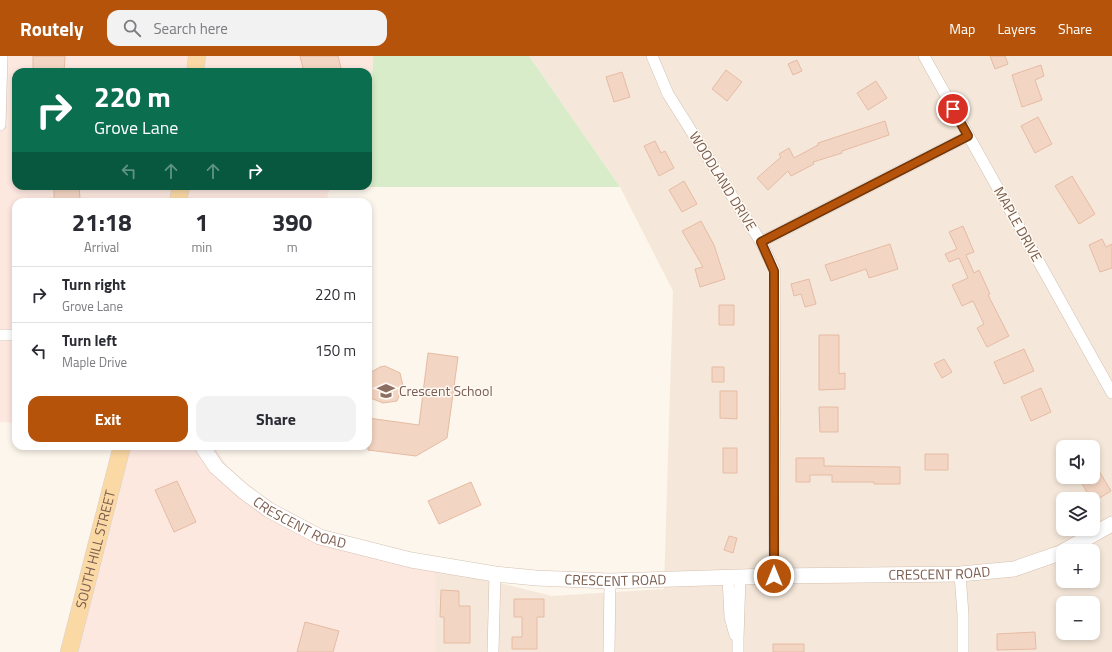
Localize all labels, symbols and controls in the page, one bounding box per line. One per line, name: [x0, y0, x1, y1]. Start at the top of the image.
search box: [107, 10, 387, 46]
text: Routely: [20, 14, 83, 43]
icon: search: [121, 17, 143, 39]
text: Search here: [153, 17, 228, 40]
text: Map: [949, 18, 975, 39]
text: Layers: [997, 18, 1036, 39]
text: Share: [1058, 18, 1092, 39]
text: 220 m: [94, 75, 171, 118]
icon: right: [28, 84, 80, 136]
pin: [936, 92, 970, 126]
icon: arrive: [942, 98, 964, 120]
text: Grove Lane: [94, 114, 178, 141]
street label: WOODLAND DRIVE: [684, 127, 763, 235]
icon: left: [118, 160, 140, 182]
icon: ahead: [160, 160, 182, 182]
icon: ahead: [202, 160, 224, 182]
icon: right: [244, 160, 266, 182]
street label: MAPLE DRIVE: [989, 182, 1048, 265]
text: 21:18: [72, 204, 132, 240]
text: 1: [195, 204, 209, 240]
text: 390: [272, 204, 312, 240]
text: Arrival: [84, 237, 119, 257]
text: min: [191, 237, 212, 257]
text: m: [287, 237, 298, 257]
text: Turn right: [62, 273, 126, 296]
text: 220 m: [315, 283, 356, 306]
icon: right: [28, 284, 50, 306]
text: Grove Lane: [62, 296, 123, 316]
text: Turn left: [62, 329, 117, 352]
text: 150 m: [315, 339, 356, 362]
icon: left: [28, 340, 50, 362]
text: Maple Drive: [62, 352, 127, 372]
place label: Crescent School: [399, 380, 493, 401]
school or university icon: Crescent School: [376, 381, 396, 401]
button: Exit: [28, 396, 188, 442]
button: Share: [196, 396, 356, 442]
map controls: [1056, 440, 1100, 640]
button: sound: [1056, 440, 1100, 484]
street label: SOUTH HILL STREET: [70, 487, 120, 611]
street label: CRESCENT ROAD: [249, 491, 349, 553]
button: layers: [1056, 492, 1100, 536]
button: +: [1056, 544, 1100, 588]
position arrow: [753, 555, 795, 597]
street label: CRESCENT ROAD: [888, 560, 991, 585]
street label: CRESCENT ROAD: [564, 568, 667, 591]
button: −: [1056, 596, 1100, 640]

